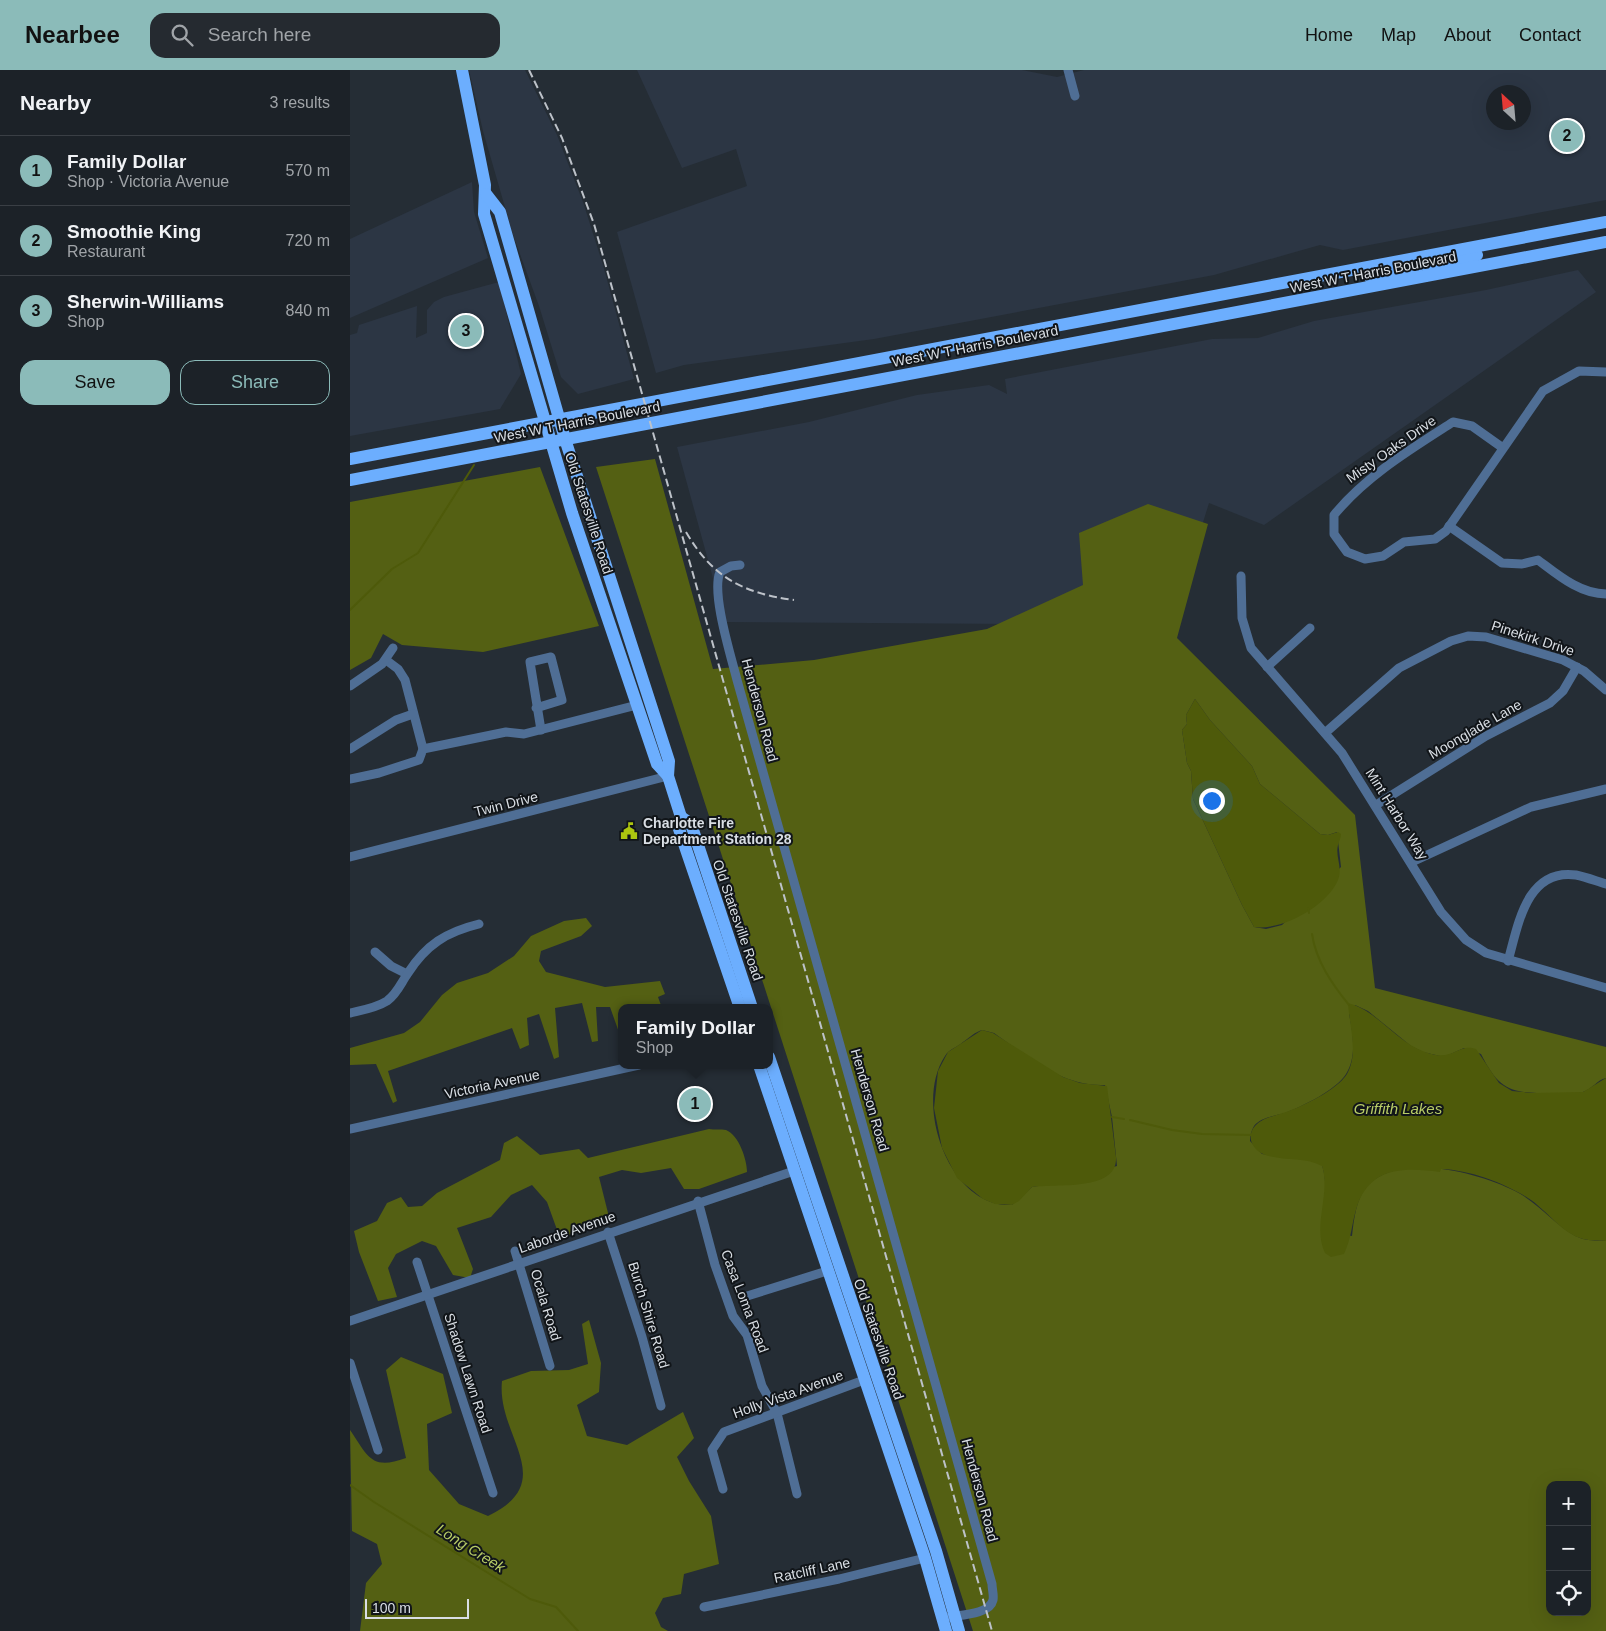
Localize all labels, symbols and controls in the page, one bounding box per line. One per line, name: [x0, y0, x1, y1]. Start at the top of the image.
search box: [150, 13, 500, 58]
text: Nearbee: [25, 21, 120, 48]
icon: search: [168, 21, 196, 49]
text: Search here: [208, 24, 311, 45]
text: Home: [1305, 25, 1353, 45]
text: Map: [1381, 25, 1416, 45]
text: About: [1444, 25, 1491, 45]
text: Contact: [1519, 25, 1581, 45]
north arrow: [1486, 85, 1531, 130]
text: Nearby: [20, 91, 91, 114]
text: 3 results: [270, 94, 330, 111]
pin: 2: [1551, 117, 1583, 155]
text: Family Dollar: [67, 151, 186, 172]
text: 1: [32, 162, 40, 179]
text: 570 m: [286, 162, 330, 179]
text: Shop · Victoria Avenue: [67, 173, 229, 190]
text: Smoothie King: [67, 221, 201, 242]
text: 2: [32, 232, 40, 249]
text: 720 m: [286, 232, 330, 249]
text: Restaurant: [67, 243, 145, 260]
street label: West W T Harris Boulevard: [1289, 248, 1457, 296]
text: Sherwin-Williams: [67, 291, 224, 312]
text: 3: [32, 302, 40, 319]
text: 840 m: [286, 302, 330, 319]
pin: 3: [450, 312, 482, 350]
text: Shop: [67, 313, 104, 330]
street label: West W T Harris Boulevard: [891, 322, 1059, 370]
button: Save: [20, 360, 170, 405]
button: Share: [180, 360, 330, 405]
street label: West W T Harris Boulevard: [493, 398, 661, 446]
street label: Misty Oaks Drive: [1343, 412, 1439, 486]
street label: Old Statesville Road: [562, 450, 616, 576]
street label: Pinekirk Drive: [1489, 617, 1577, 659]
street label: Henderson Road: [739, 657, 781, 763]
street label: Moonglade Lane: [1426, 696, 1524, 762]
street label: Mint Harbor Way: [1363, 765, 1431, 863]
street label: Twin Drive: [472, 788, 540, 820]
your location: [1199, 788, 1225, 814]
place label: Charlotte Fire Department Station 28: [643, 815, 792, 847]
public building icon: Charlotte Fire Department Station 28: [619, 821, 639, 841]
street label: Old Statesville Road: [710, 857, 766, 983]
popup: [618, 1004, 773, 1069]
text: Family Dollar: [636, 1017, 755, 1038]
text: Shop: [636, 1039, 673, 1056]
street label: Henderson Road: [848, 1047, 892, 1153]
street label: Victoria Avenue: [443, 1066, 541, 1102]
pin: 1: [679, 1085, 711, 1123]
water label: Griffith Lakes: [1354, 1100, 1443, 1117]
street label: Laborde Avenue: [516, 1208, 618, 1256]
street label: Casa Loma Road: [718, 1247, 772, 1355]
street label: Burch Shire Road: [625, 1260, 673, 1370]
street label: Ocala Road: [528, 1267, 564, 1343]
street label: Old Statesville Road: [851, 1276, 907, 1402]
street label: Shadow Lawn Road: [441, 1311, 495, 1435]
street label: Holly Vista Avenue: [731, 1367, 846, 1421]
street label: Henderson Road: [959, 1437, 1001, 1543]
map controls: [1546, 1481, 1591, 1616]
button: +: [1546, 1481, 1591, 1526]
water label: Long Creek: [434, 1520, 510, 1577]
button: −: [1546, 1526, 1591, 1571]
street label: Ratcliff Lane: [772, 1554, 852, 1586]
button: locate: [1546, 1571, 1591, 1616]
scale bar: [365, 1596, 469, 1619]
text: 100 m: [372, 1600, 411, 1616]

